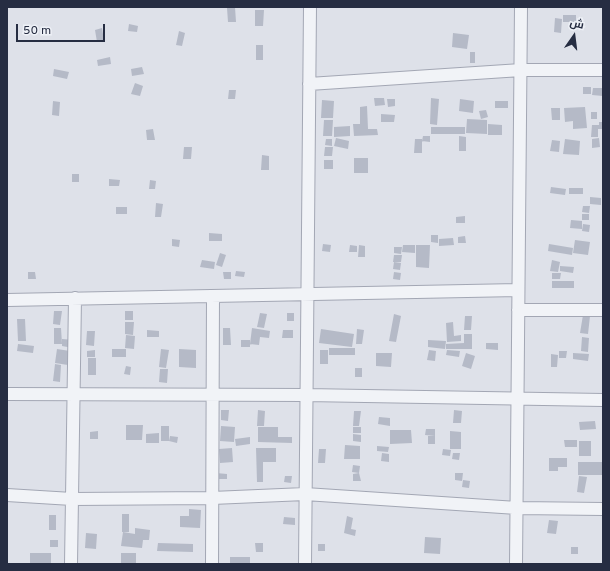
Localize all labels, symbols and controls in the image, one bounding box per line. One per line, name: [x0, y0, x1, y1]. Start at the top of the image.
scale bar: [18, 16, 107, 42]
north arrow: [554, 16, 594, 56]
text: ش: [568, 16, 585, 33]
text: 50 m: [23, 23, 51, 39]

